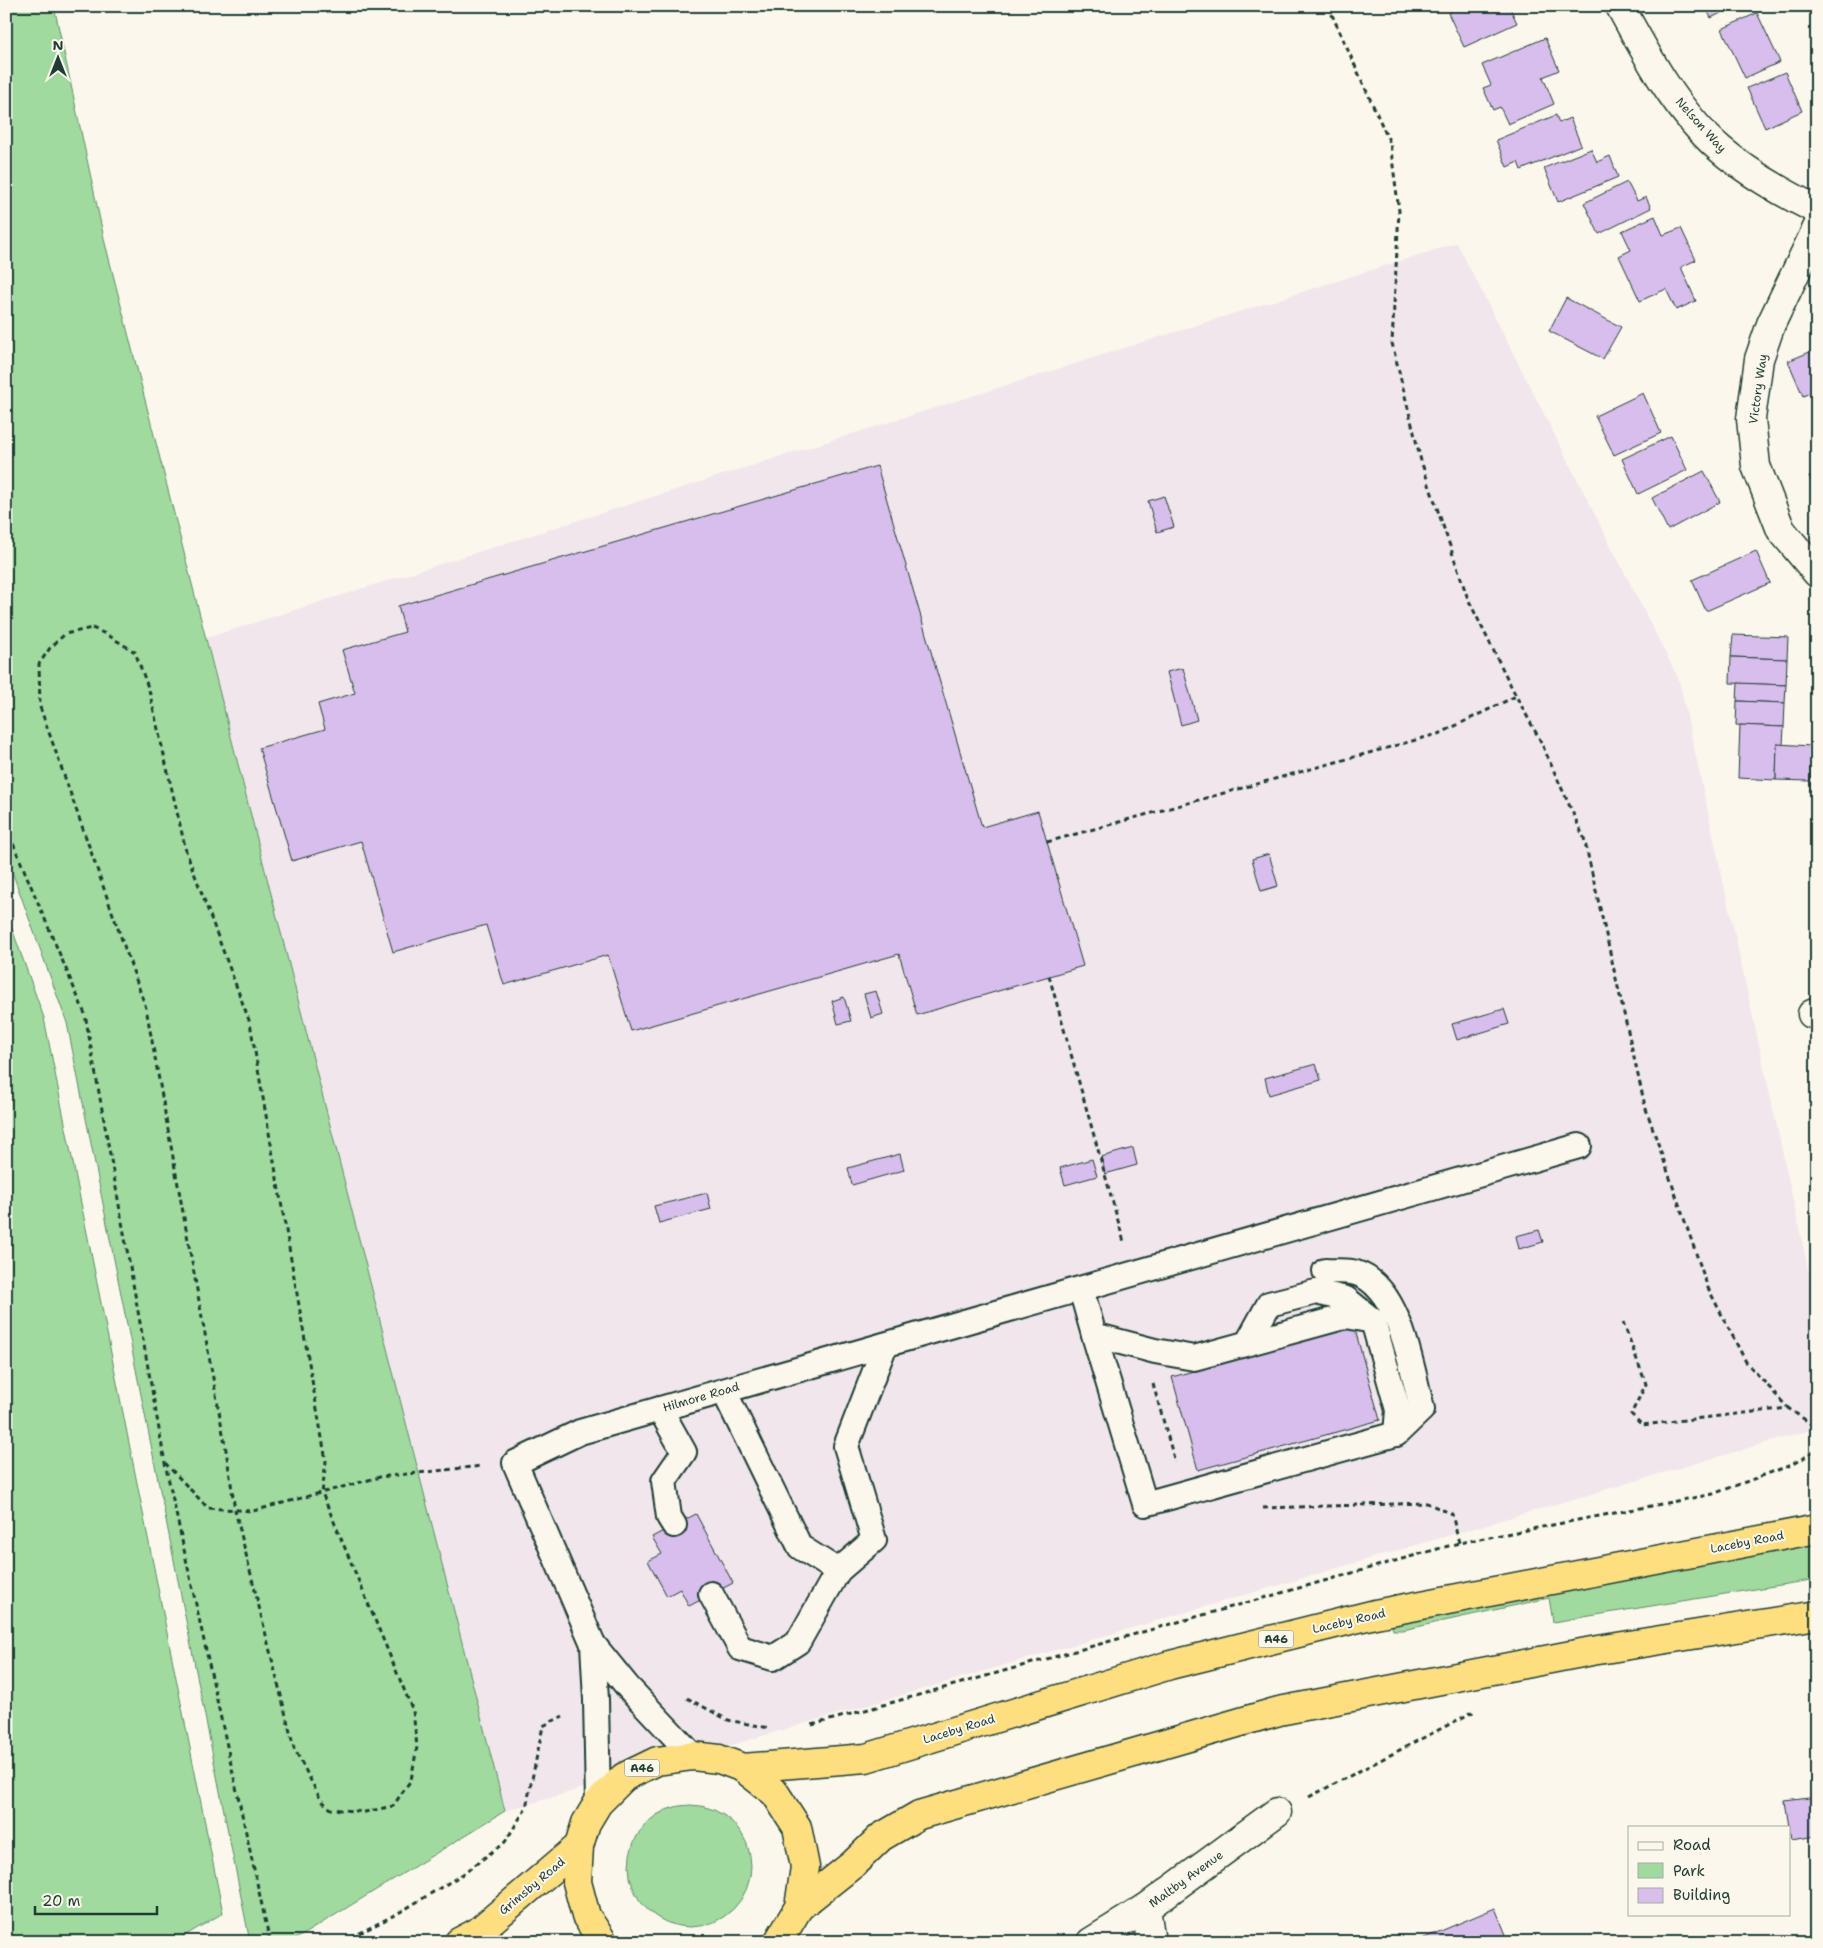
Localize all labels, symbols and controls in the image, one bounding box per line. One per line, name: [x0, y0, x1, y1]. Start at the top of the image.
north arrow: [32, 32, 82, 82]
text: N: [52, 36, 64, 54]
street label: Nelson Way: [1672, 94, 1730, 156]
street label: Victory Way: [1745, 353, 1771, 425]
street label: Hilmore Road: [661, 1378, 742, 1416]
street label: Laceby Road: [1709, 1527, 1785, 1557]
street label: Laceby Road: [1311, 1605, 1387, 1637]
road number: A46: [1258, 1630, 1294, 1648]
street label: Laceby Road: [921, 1710, 997, 1748]
road number: A46: [624, 1760, 660, 1776]
legend: [1628, 1826, 1790, 1916]
text: Road: [1673, 1835, 1711, 1855]
street label: Maltby Avenue: [1146, 1847, 1226, 1911]
street label: Grimsby Road: [496, 1853, 569, 1918]
text: Park: [1673, 1861, 1705, 1881]
scale bar: [35, 1883, 158, 1915]
text: Building: [1673, 1885, 1730, 1905]
text: 20 m: [42, 1891, 81, 1911]

